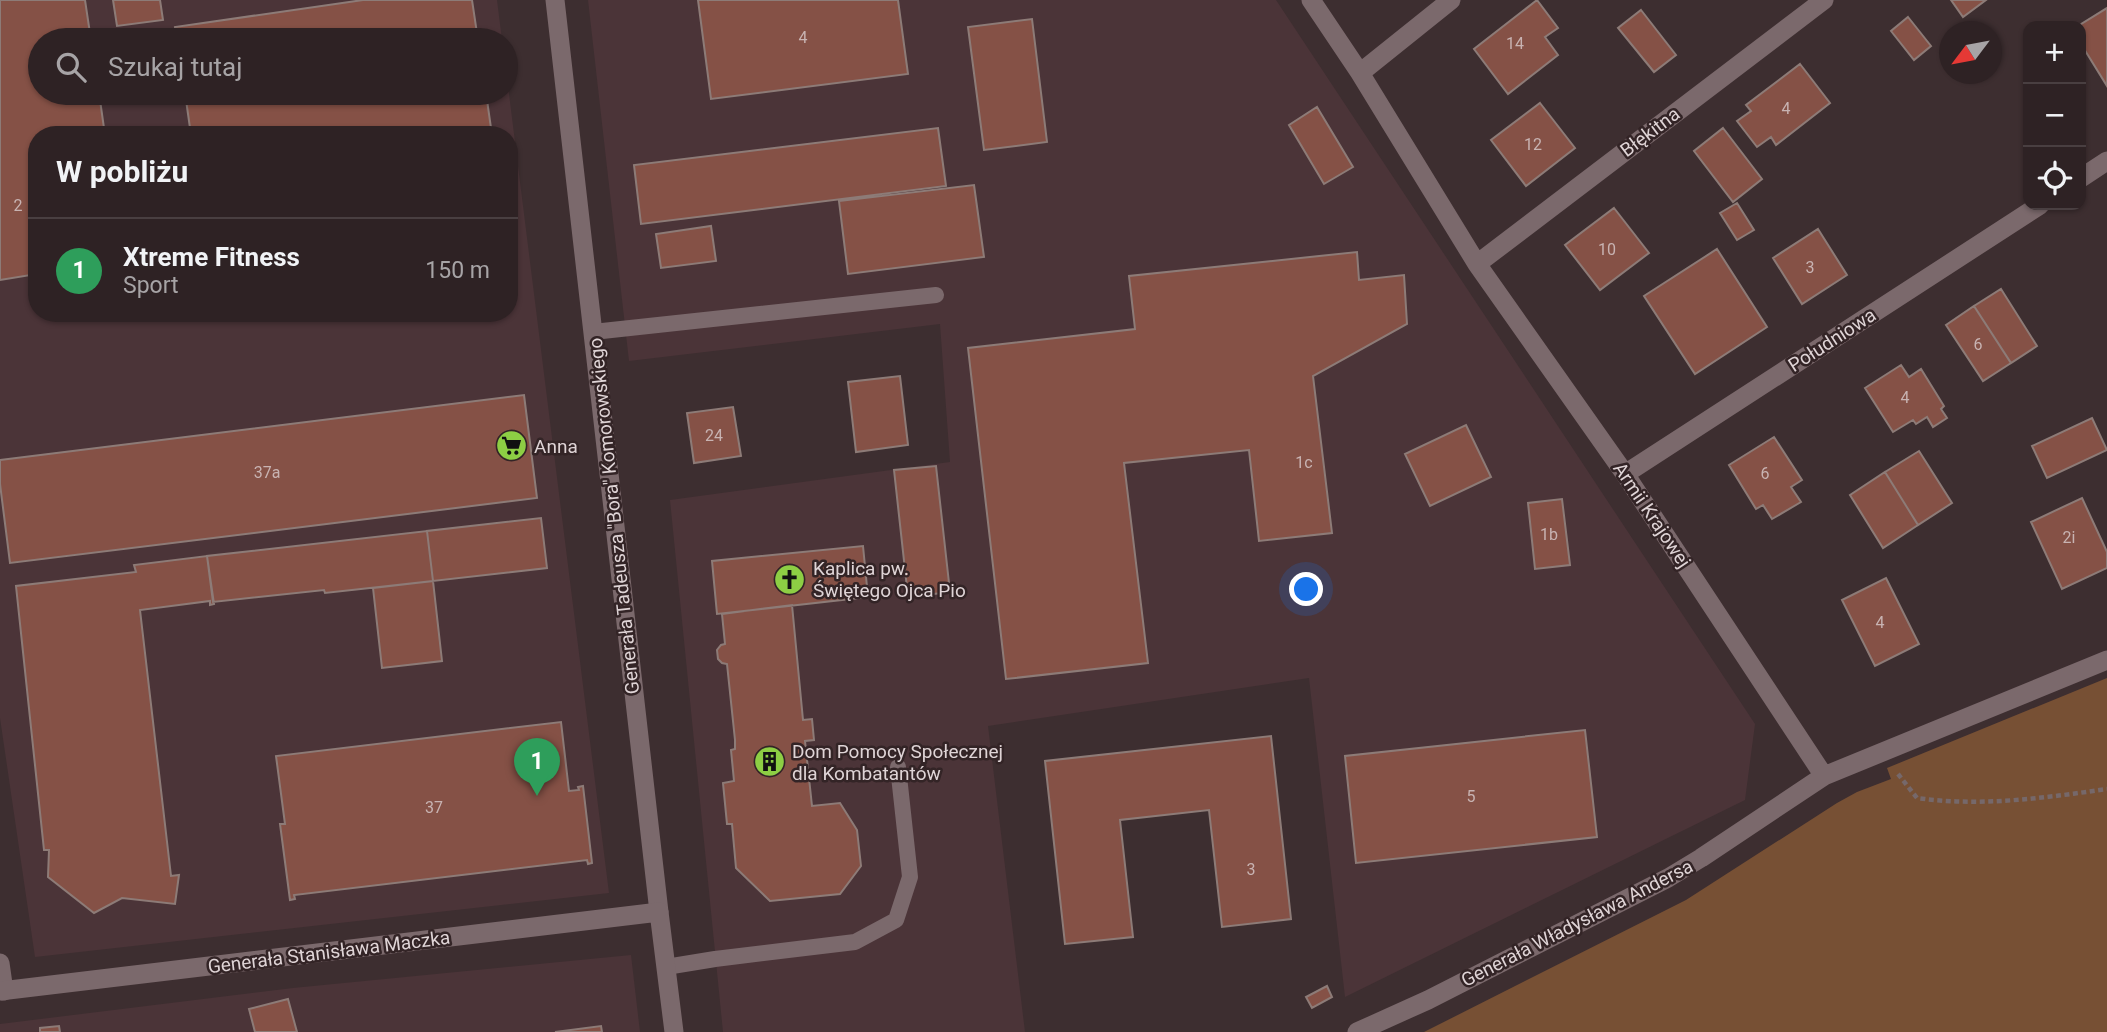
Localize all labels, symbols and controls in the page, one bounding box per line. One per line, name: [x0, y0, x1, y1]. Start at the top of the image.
north arrow: [1939, 21, 2002, 84]
map controls: [2023, 21, 2086, 210]
button: +: [2023, 21, 2086, 84]
search box: [28, 28, 518, 105]
house number: 4: [799, 28, 808, 47]
house number: 14: [1506, 34, 1524, 53]
icon: search: [52, 48, 90, 86]
text: Szukaj tutaj: [108, 52, 242, 82]
button: −: [2023, 84, 2086, 147]
house number: 4: [1782, 99, 1791, 118]
street label: Błękitna: [1616, 102, 1684, 162]
house number: 12: [1524, 135, 1542, 154]
button: locate: [2023, 147, 2086, 210]
text: W pobliżu: [56, 154, 188, 189]
house number: 2: [14, 196, 23, 215]
house number: 10: [1598, 240, 1616, 259]
text: Xtreme Fitness: [123, 242, 300, 272]
text: 1: [72, 257, 86, 284]
text: 150 m: [425, 257, 490, 284]
house number: 3: [1806, 258, 1815, 277]
text: Sport: [123, 272, 179, 299]
street label: Południowa: [1784, 303, 1880, 377]
house number: 6: [1974, 335, 1983, 354]
street label: Generała Tadeusza "Bora" Komorowskiego: [584, 337, 644, 695]
house number: 4: [1901, 388, 1910, 407]
house number: 24: [705, 426, 723, 445]
supermarket icon: Anna: [494, 429, 528, 463]
place label: Anna: [534, 435, 578, 458]
house number: 1c: [1295, 453, 1313, 472]
street label: Armii Krajowej: [1608, 458, 1696, 572]
house number: 37a: [254, 463, 280, 482]
house number: 6: [1761, 464, 1770, 483]
house number: 1b: [1540, 525, 1558, 544]
house number: 2i: [2063, 528, 2075, 547]
place label: Kaplica pw. Świętego Ojca Pio: [813, 557, 966, 602]
church icon: Kaplica pw. Świętego Ojca Pio: [773, 562, 807, 596]
your location: [1289, 572, 1323, 606]
house number: 4: [1876, 613, 1885, 632]
pin: 1: [514, 738, 560, 796]
place label: Dom Pomocy Społecznej dla Kombatantów: [792, 740, 1003, 785]
building icon: Dom Pomocy Społecznej dla Kombatantów: [752, 745, 786, 779]
house number: 5: [1467, 787, 1476, 806]
house number: 37: [425, 798, 443, 817]
street label: Generała Władysława Andersa: [1457, 854, 1697, 992]
house number: 3: [1247, 860, 1256, 879]
street label: Generała Stanisława Maczka: [207, 926, 451, 978]

